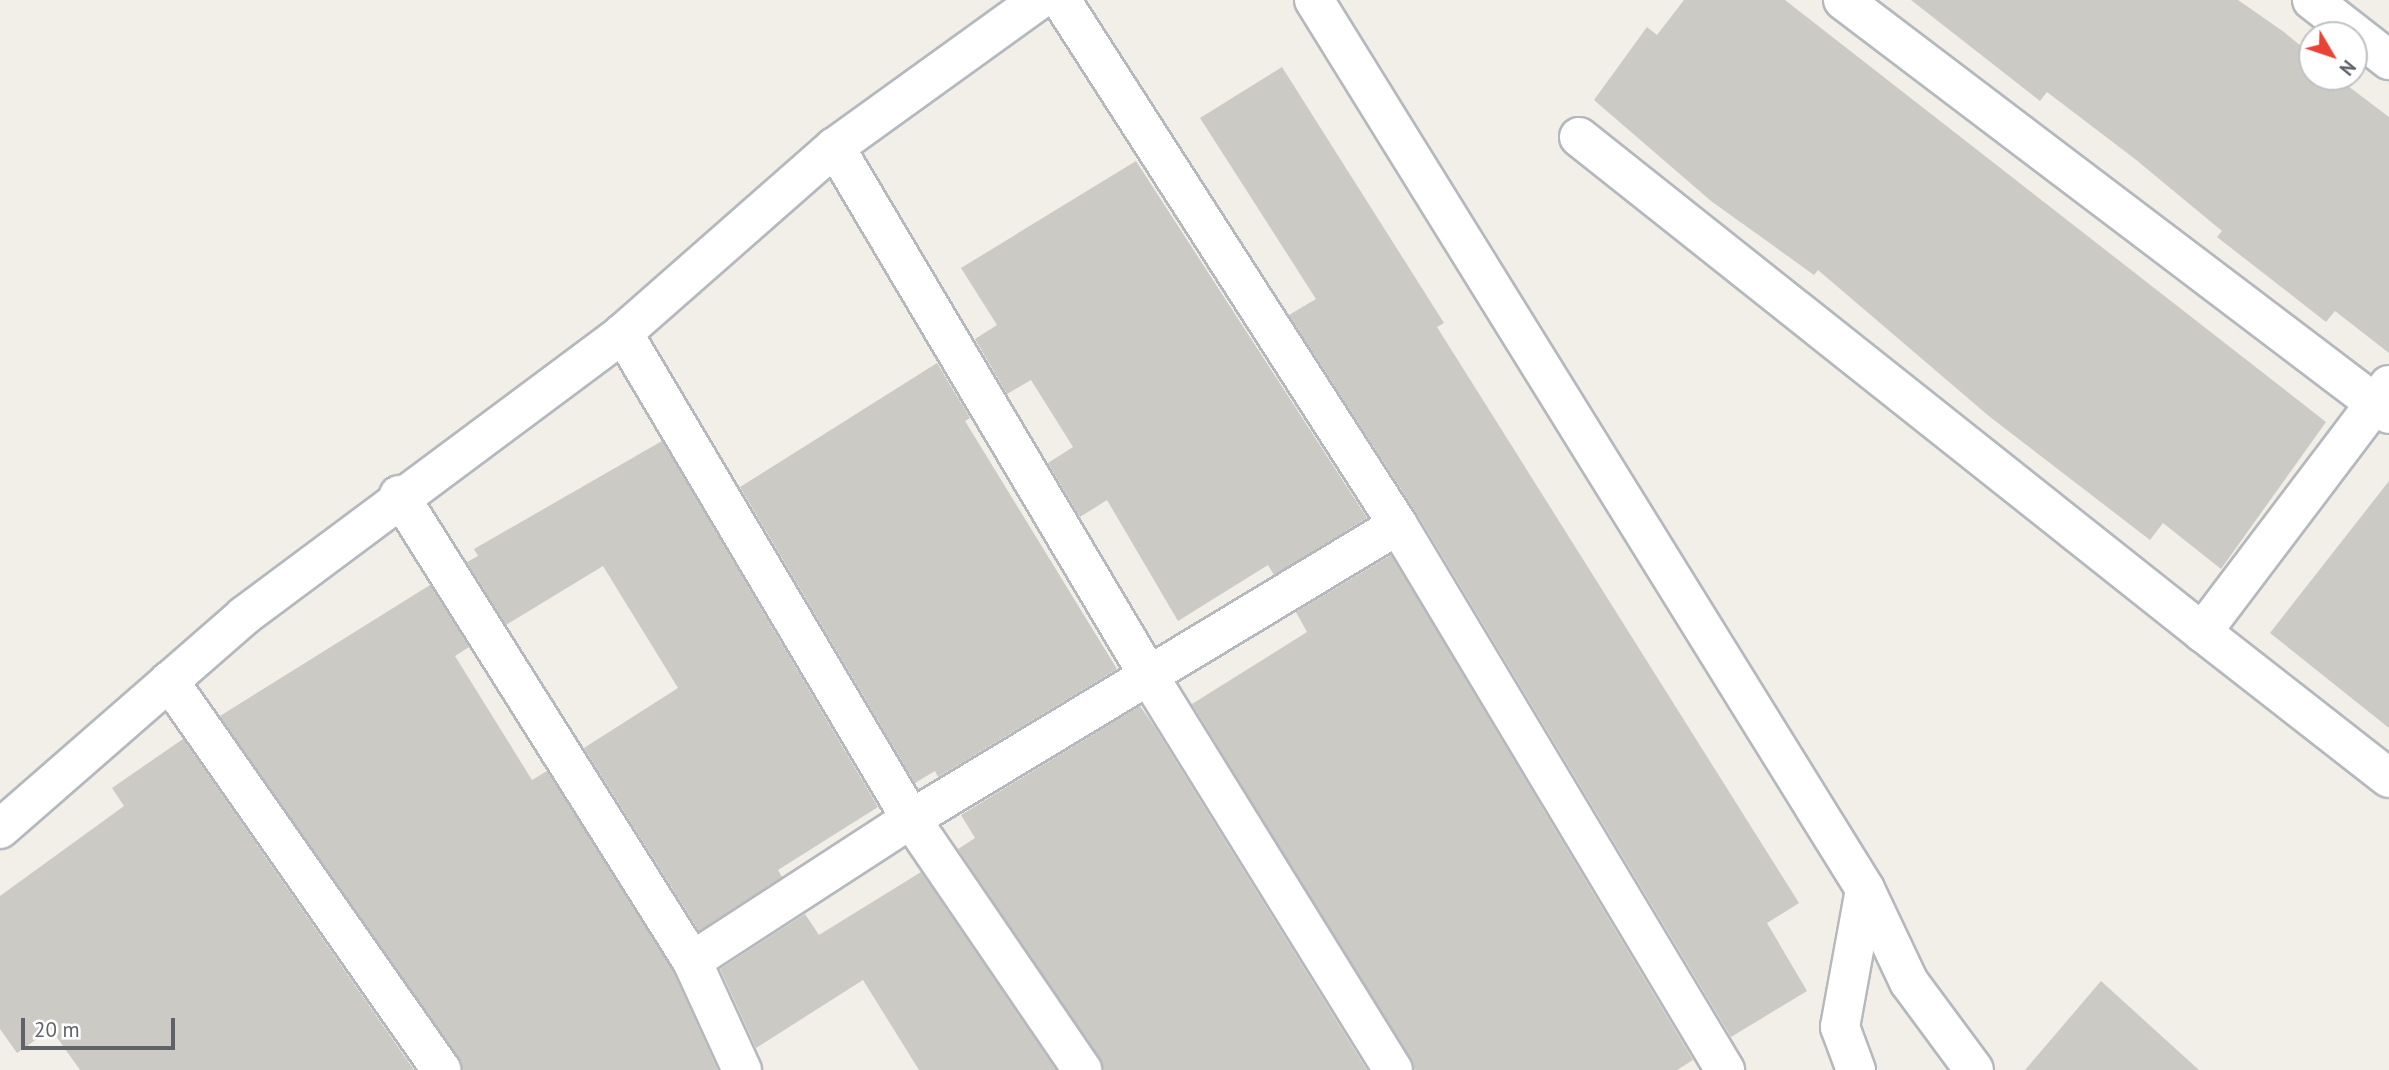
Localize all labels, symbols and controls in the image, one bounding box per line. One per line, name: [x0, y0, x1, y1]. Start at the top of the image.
north arrow: [2298, 21, 2368, 91]
text: N: [2335, 56, 2361, 80]
scale bar: [24, 1004, 178, 1048]
text: 20 m: [34, 1016, 80, 1043]

